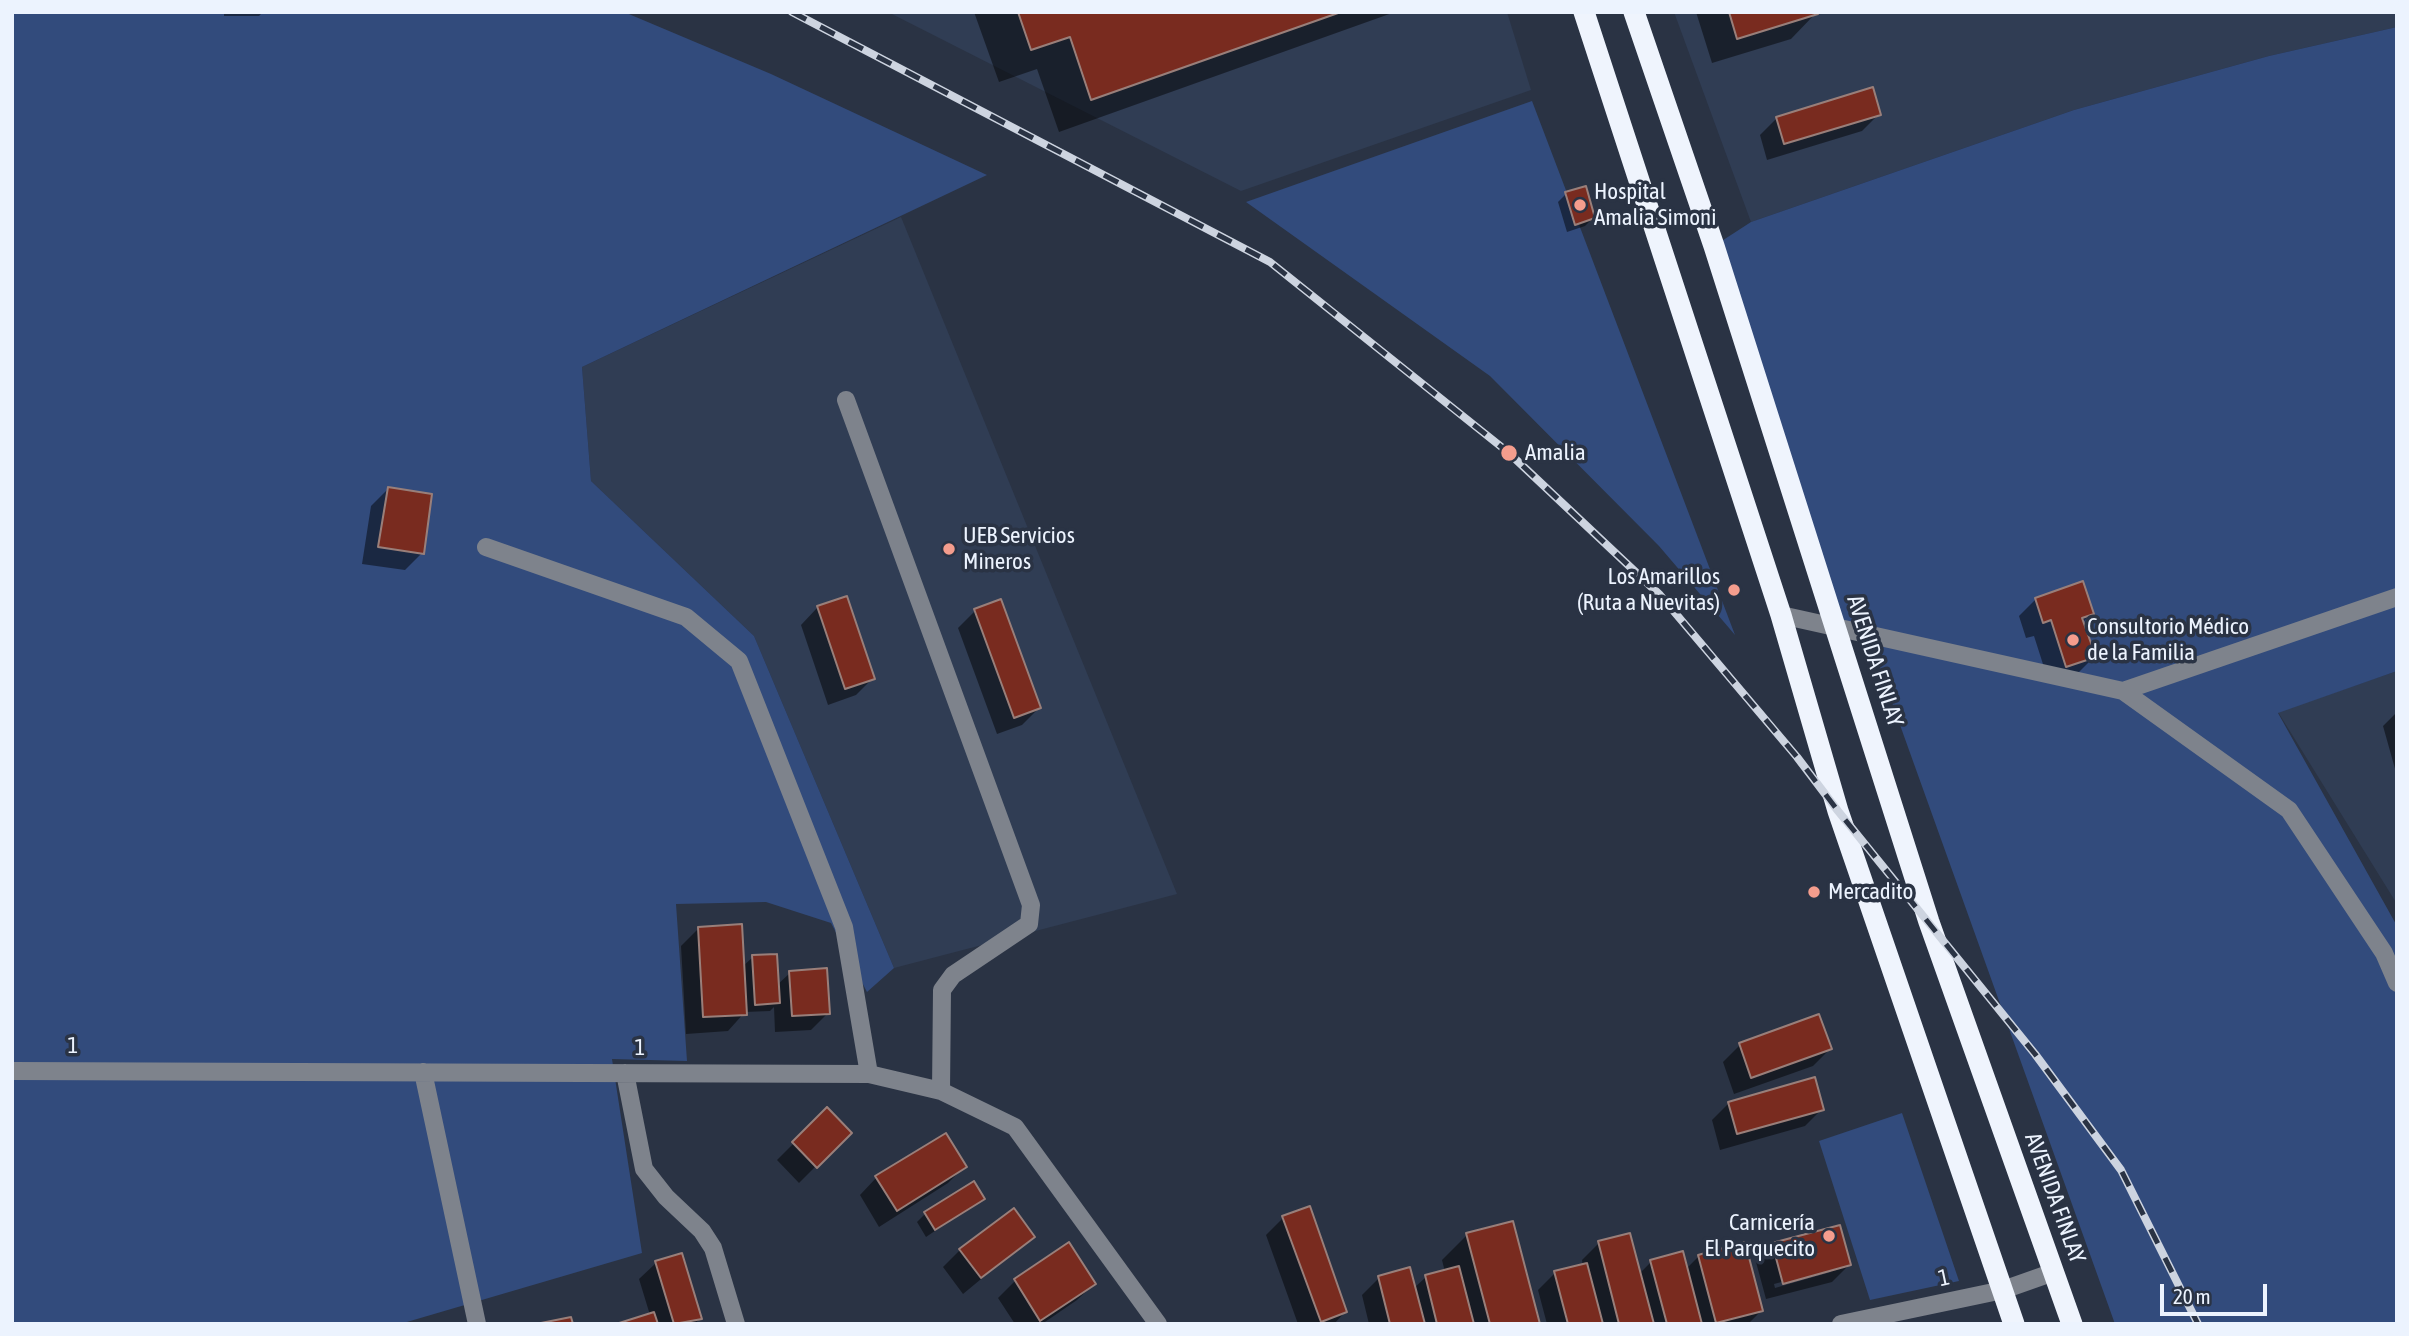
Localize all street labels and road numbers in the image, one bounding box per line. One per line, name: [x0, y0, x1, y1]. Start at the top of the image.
street label: AVENIDA FINLAY: [1841, 592, 1909, 730]
street label: 1: [68, 1032, 78, 1060]
street label: 1: [635, 1034, 645, 1062]
street label: AVENIDA FINLAY: [2019, 1129, 2091, 1267]
street label: 1: [1936, 1263, 1952, 1293]

